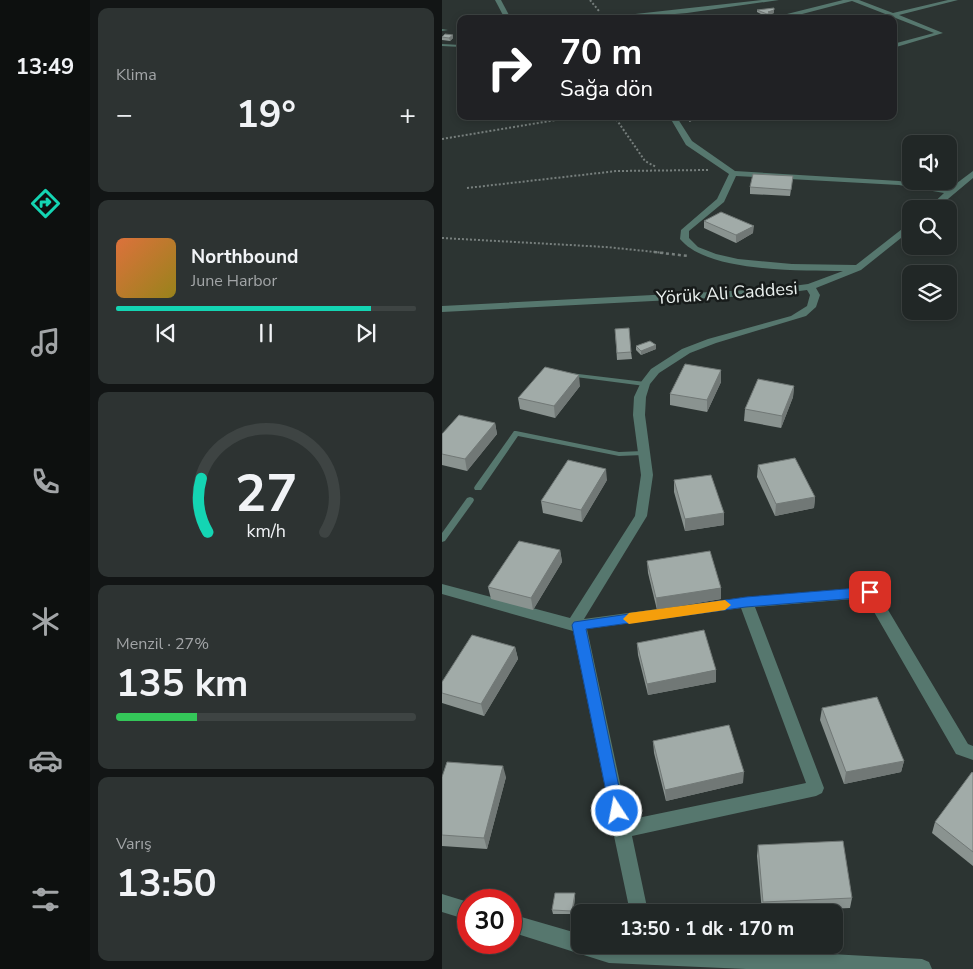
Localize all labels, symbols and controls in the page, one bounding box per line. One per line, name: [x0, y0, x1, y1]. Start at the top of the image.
text: 70 m: [560, 29, 642, 76]
icon: right: [477, 35, 542, 100]
text: 13:49: [16, 52, 74, 82]
text: Klima: [116, 64, 157, 86]
text: Sağa dön: [560, 74, 653, 104]
text: 19°: [236, 89, 296, 140]
text: −: [116, 96, 133, 134]
text: +: [399, 96, 416, 134]
map controls: [902, 135, 957, 320]
button: sound: [902, 135, 957, 190]
icon: directions: [28, 186, 63, 221]
button: search: [902, 200, 957, 255]
text: Northbound: [191, 244, 298, 270]
button: layers: [902, 265, 957, 320]
text: June Harbor: [191, 270, 277, 292]
street label: Yörük Ali Caddesi: [655, 276, 798, 310]
icon: previous: [152, 319, 180, 347]
icon: pause: [252, 319, 280, 347]
icon: next: [352, 319, 380, 347]
icon: music: [28, 325, 63, 360]
text: 27: [235, 458, 297, 529]
icon: phone: [28, 464, 63, 499]
text: km/h: [246, 519, 286, 543]
pin: [849, 571, 891, 613]
icon: arrive: [856, 578, 884, 606]
icon: climate: [28, 604, 63, 639]
text: Menzil · 27%: [116, 633, 209, 655]
text: 135 km: [116, 658, 248, 709]
icon: car: [28, 743, 63, 778]
position arrow: [590, 784, 642, 836]
text: Varış: [116, 833, 152, 855]
text: 13:50: [116, 858, 217, 909]
icon: filters: [28, 882, 63, 917]
speed limit sign: 30: [457, 889, 522, 954]
text: 13:50 · 1 dk · 170 m: [620, 916, 794, 942]

